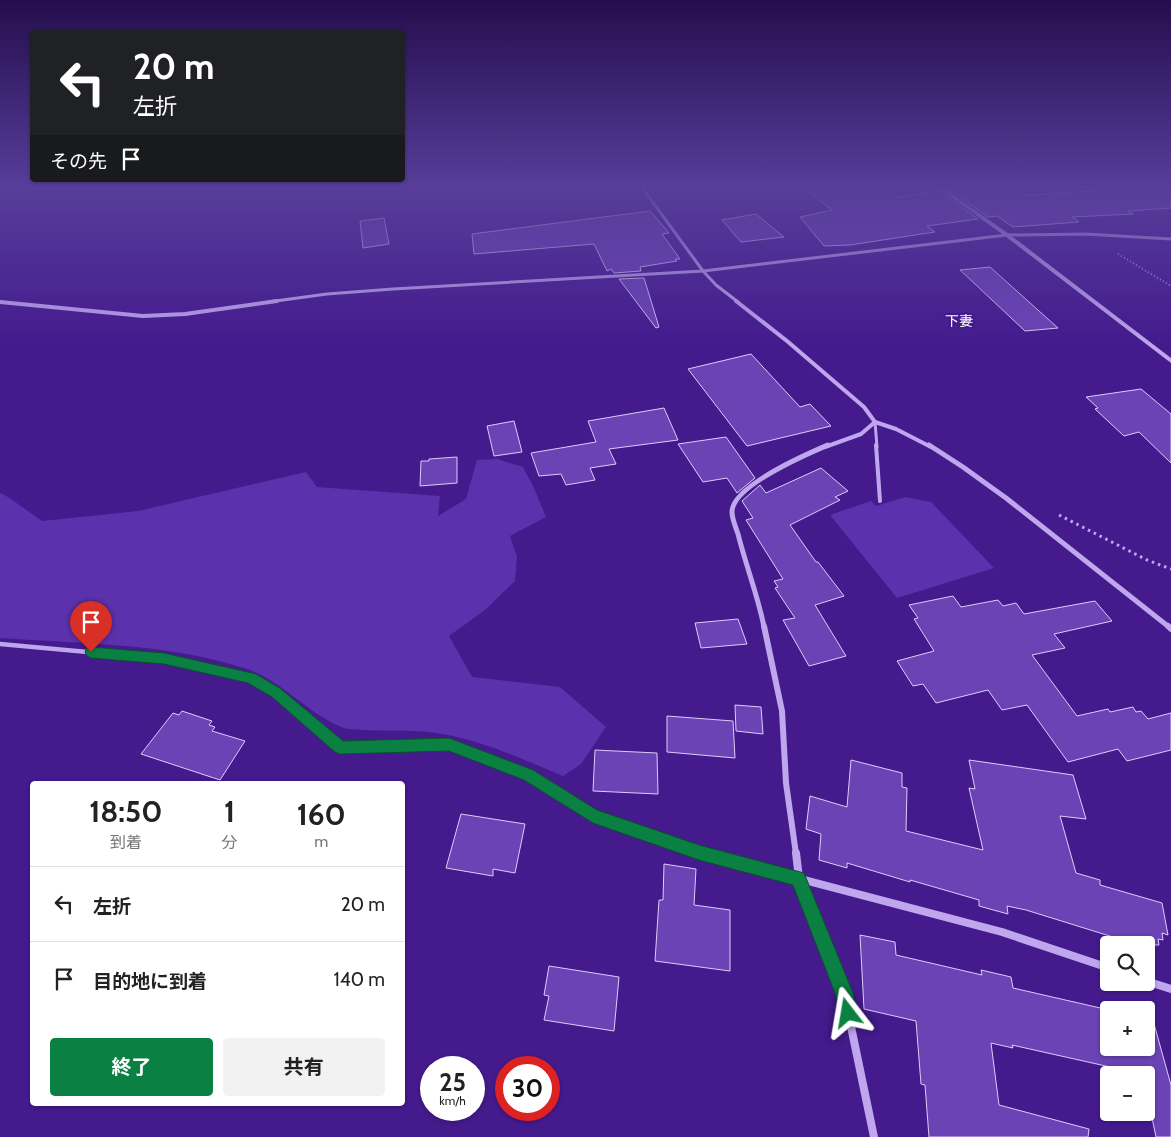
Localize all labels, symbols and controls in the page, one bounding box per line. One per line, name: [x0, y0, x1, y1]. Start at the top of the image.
text: 20 m: [133, 45, 215, 88]
icon: left: [50, 50, 115, 115]
text: 左折: [133, 93, 177, 120]
icon: arrive: [117, 145, 145, 173]
text: その先: [50, 150, 107, 173]
district label: 下妻: [945, 312, 973, 330]
pin: [70, 601, 112, 652]
icon: arrive: [77, 608, 105, 636]
text: 18:50: [89, 793, 162, 830]
text: 1: [224, 793, 235, 830]
text: 160: [297, 796, 346, 833]
text: m: [314, 832, 328, 851]
text: 到着: [110, 833, 142, 852]
text: 分: [221, 833, 238, 852]
icon: left: [50, 890, 78, 918]
text: 20 m: [341, 893, 385, 916]
text: 左折: [93, 895, 131, 918]
map controls: [1100, 936, 1155, 1121]
button: search: [1100, 936, 1155, 991]
icon: arrive: [50, 965, 78, 993]
text: 140 m: [334, 968, 385, 991]
text: 目的地に到着: [93, 970, 207, 993]
position arrow: [821, 986, 873, 1038]
button: +: [1100, 1001, 1155, 1056]
button: 終了: [50, 1038, 213, 1096]
button: 共有: [223, 1038, 385, 1096]
speed limit sign: 30: [495, 1056, 560, 1121]
button: −: [1100, 1066, 1155, 1121]
text: 25: [439, 1067, 466, 1097]
text: km/h: [439, 1093, 466, 1108]

